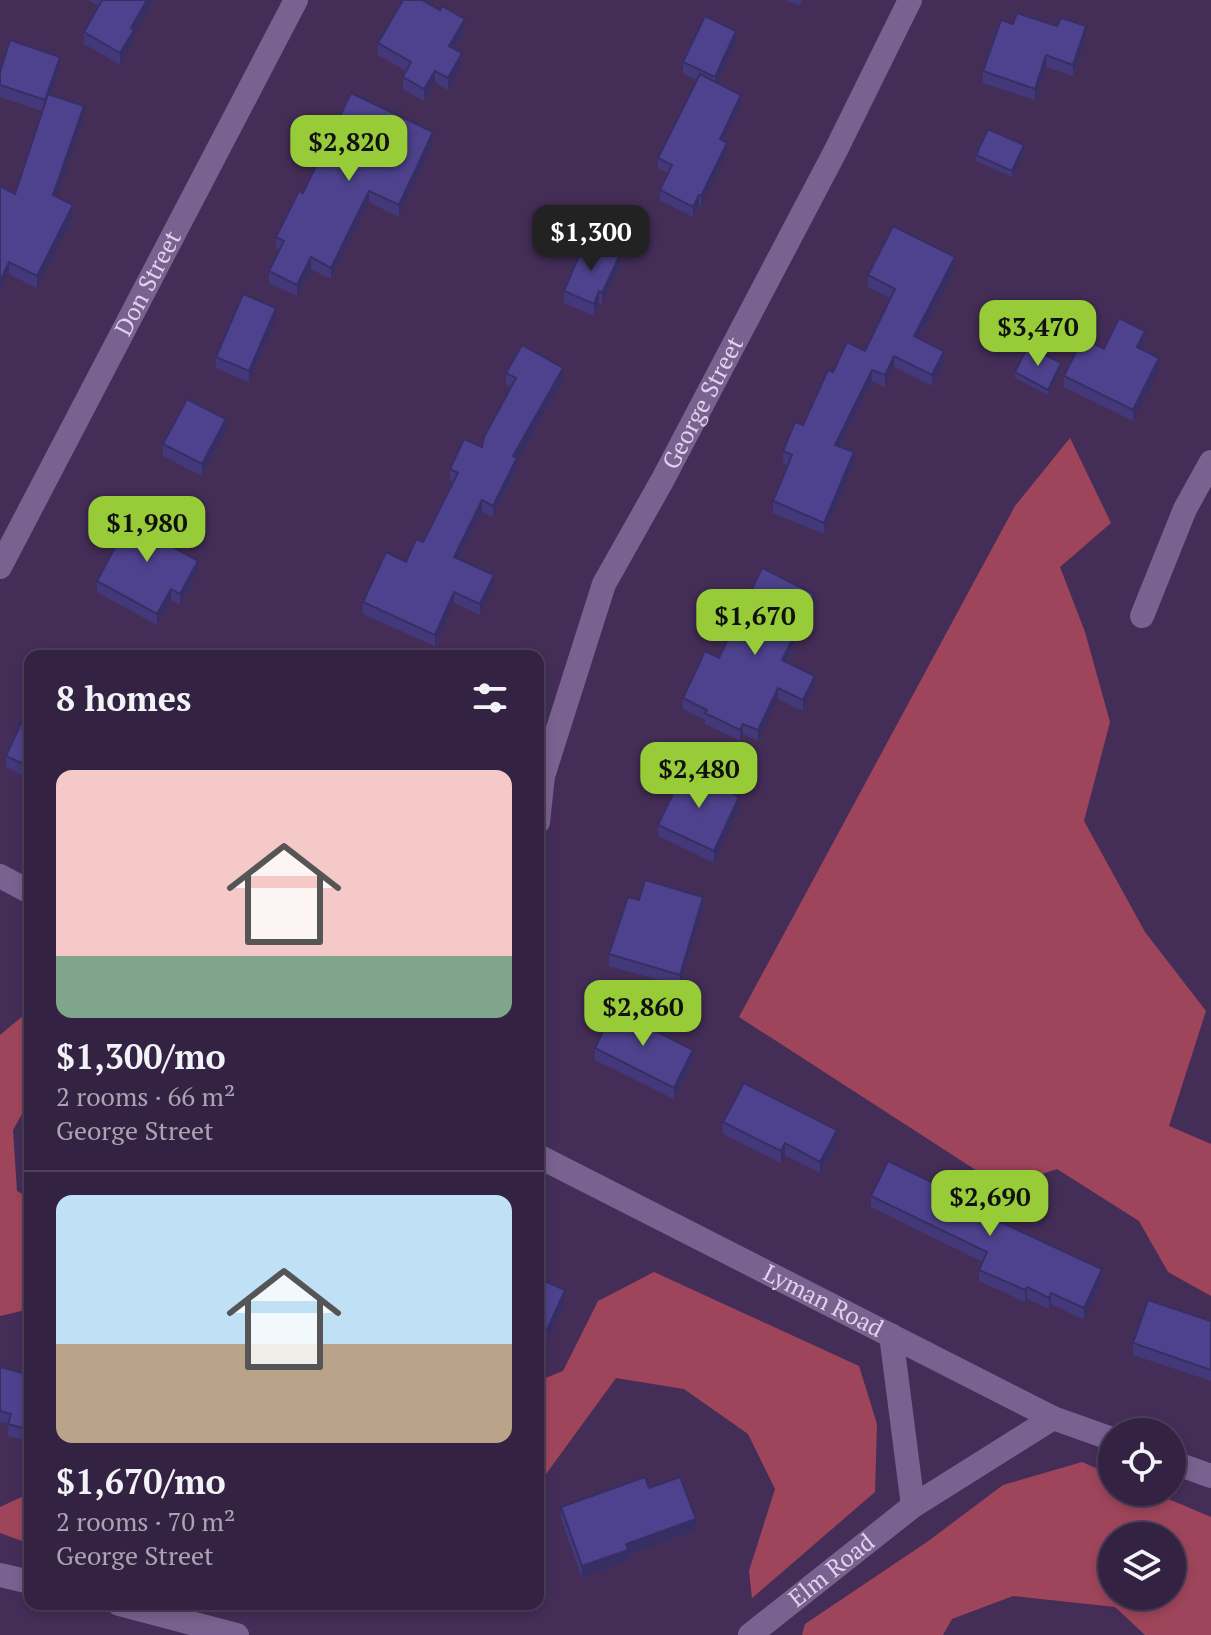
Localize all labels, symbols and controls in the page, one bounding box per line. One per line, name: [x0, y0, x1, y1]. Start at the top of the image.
pin: $2,820: [284, 115, 414, 183]
text: $2,820: [308, 124, 390, 158]
pin: $1,300: [526, 205, 656, 273]
text: $1,300: [550, 214, 632, 248]
street label: Don Street: [107, 225, 188, 341]
pin: $3,470: [973, 300, 1103, 368]
text: $3,470: [997, 309, 1079, 343]
street label: George Street: [654, 331, 750, 475]
pin: $1,980: [82, 496, 212, 564]
text: $1,980: [106, 505, 188, 539]
pin: $1,670: [690, 589, 820, 657]
text: $1,670: [714, 598, 796, 632]
text: 8 homes: [56, 676, 191, 721]
icon: filters: [468, 676, 512, 720]
pin: $2,480: [634, 742, 764, 810]
text: $2,480: [658, 751, 740, 785]
icon: home: [212, 822, 356, 966]
pin: $2,860: [578, 980, 708, 1048]
text: $2,860: [602, 989, 684, 1023]
text: $1,300/mo: [56, 1034, 226, 1079]
text: 2 rooms · 66 m²: [56, 1079, 235, 1113]
text: George Street: [56, 1113, 214, 1147]
pin: $2,690: [925, 1170, 1055, 1238]
text: $2,690: [949, 1179, 1031, 1213]
icon: home: [212, 1247, 356, 1391]
street label: Lyman Road: [758, 1256, 889, 1344]
map controls: [1098, 1418, 1186, 1610]
button: locate: [1098, 1418, 1186, 1506]
text: $1,670/mo: [56, 1459, 226, 1504]
text: 2 rooms · 70 m²: [56, 1504, 235, 1538]
button: layers: [1098, 1522, 1186, 1610]
street label: Elm Road: [781, 1526, 881, 1614]
text: George Street: [56, 1538, 214, 1572]

